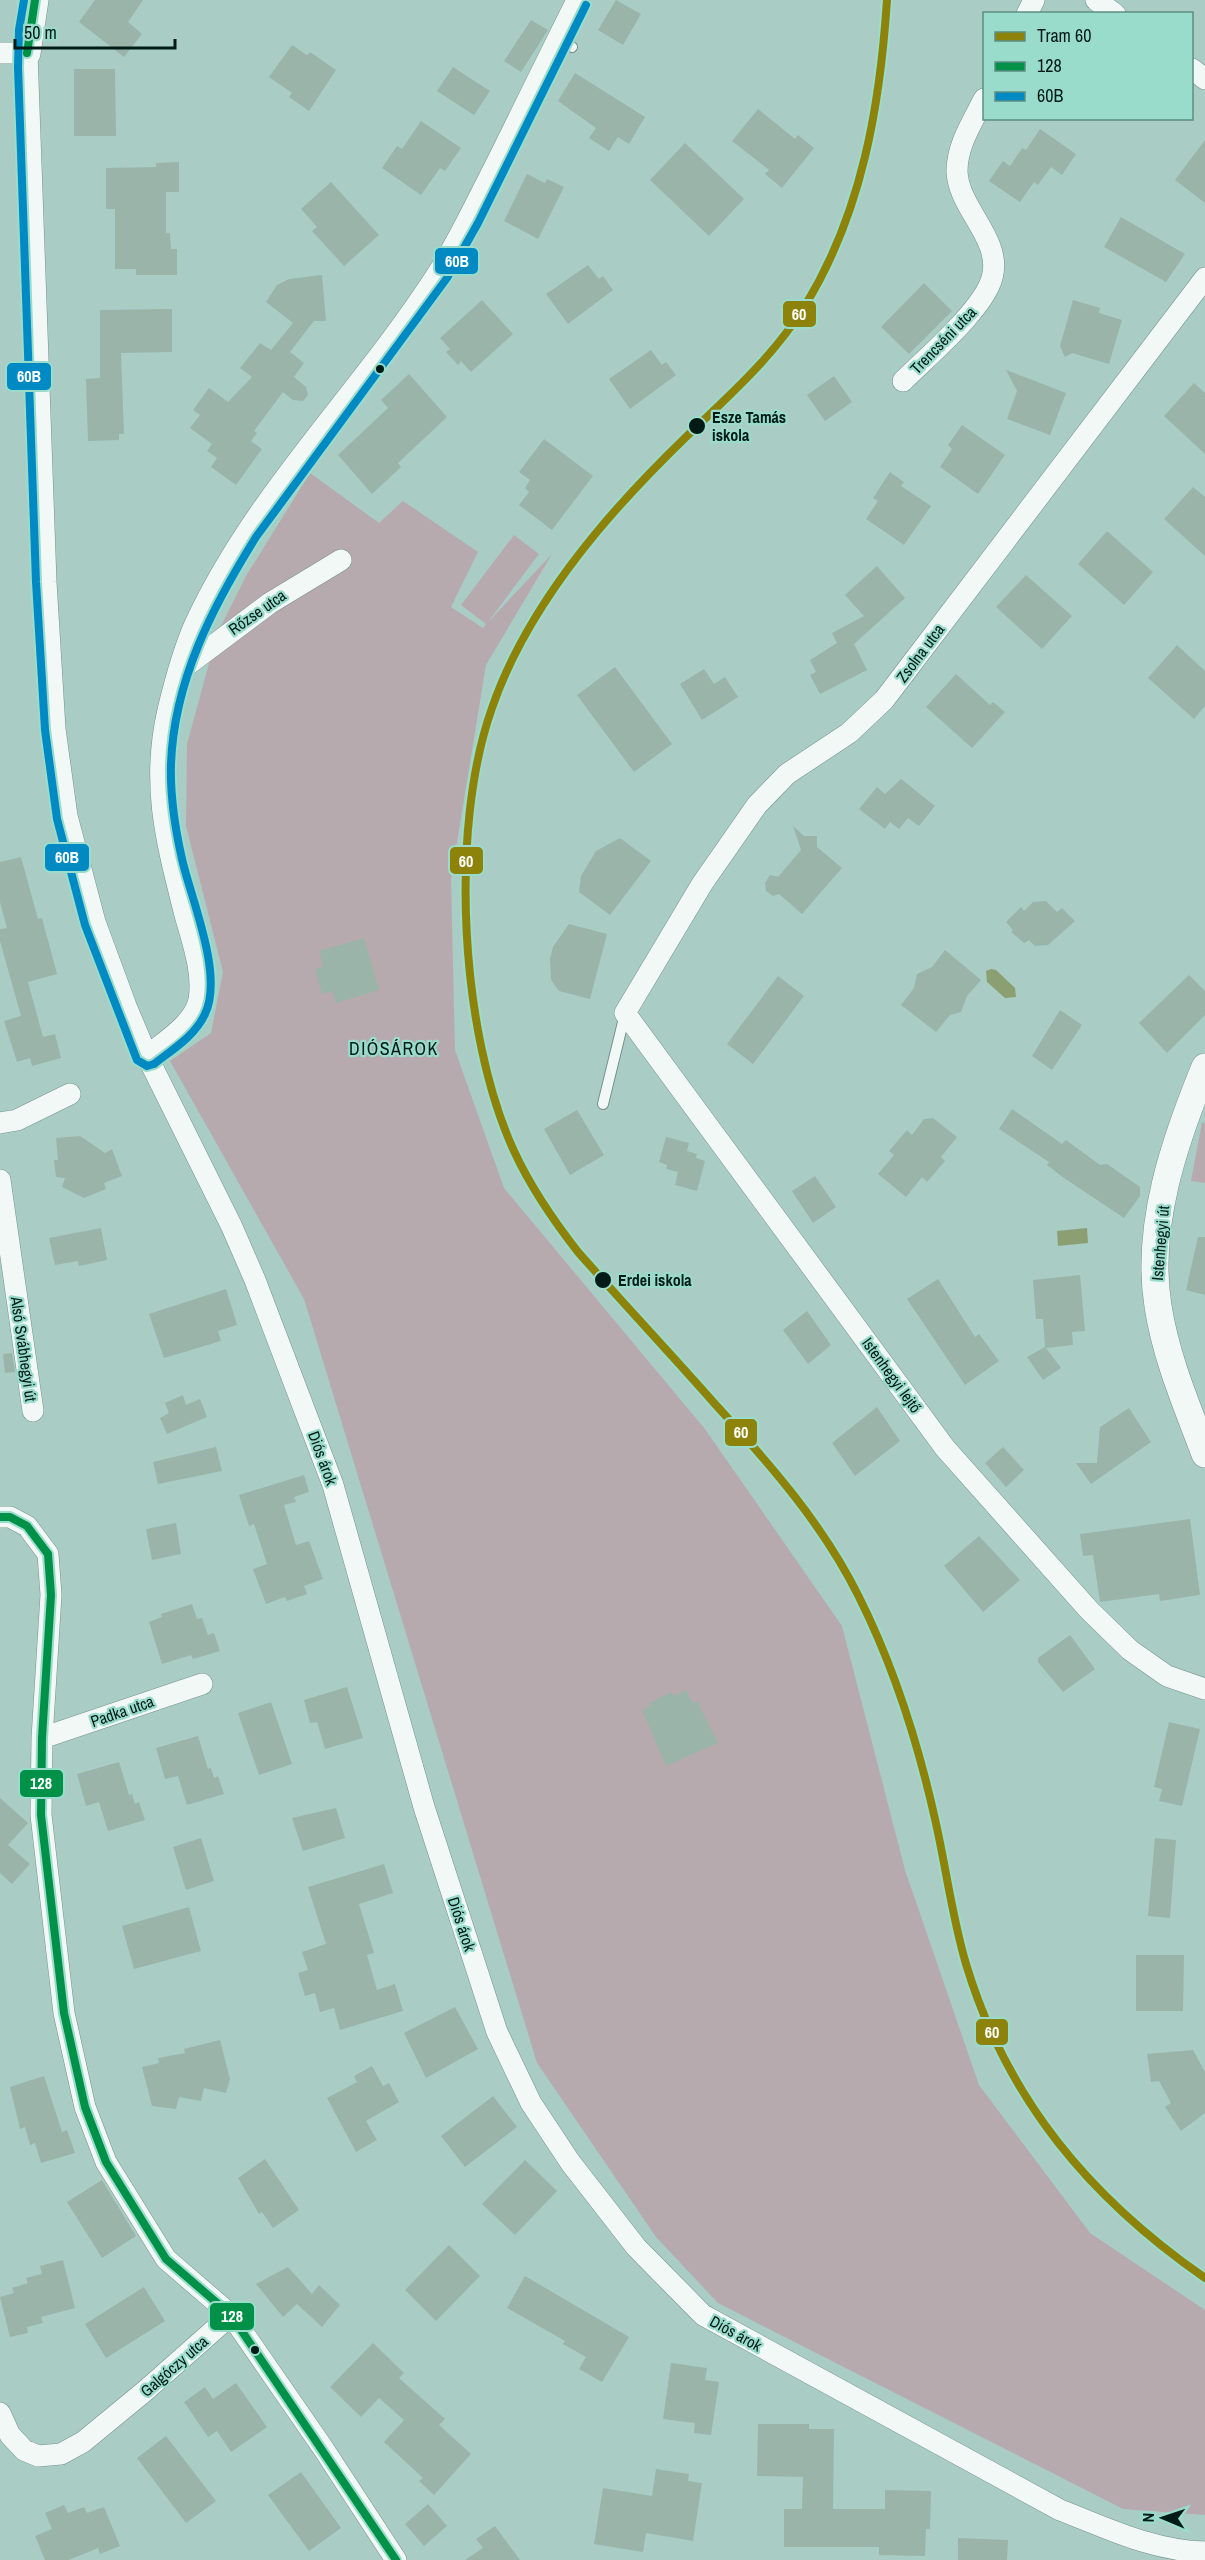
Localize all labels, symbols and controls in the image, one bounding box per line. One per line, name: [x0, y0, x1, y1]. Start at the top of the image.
scale bar: [15, 12, 176, 50]
legend: [983, 12, 1193, 120]
text: 50 m: [24, 20, 57, 45]
text: Tram 60: [1037, 23, 1091, 48]
text: 128: [1037, 53, 1062, 78]
text: 60B: [1037, 83, 1063, 108]
line badge: 60B: [434, 247, 479, 275]
text: 60B: [445, 250, 469, 272]
line badge: 60: [782, 300, 817, 328]
street label: Trencséni utca: [905, 301, 981, 379]
text: 60: [792, 303, 806, 325]
line badge: 60B: [6, 362, 52, 391]
unlabelled marker: [374, 363, 386, 375]
text: 60B: [17, 365, 41, 387]
place label: Esze Tamás iskola: [712, 406, 786, 446]
marker: Esze Tamás iskola: [687, 416, 707, 436]
street label: Rőzse utca: [224, 584, 291, 640]
street label: Zsolna utca: [891, 619, 950, 687]
line badge: 60B: [44, 843, 90, 872]
text: 60B: [55, 846, 79, 868]
line badge: 60: [449, 846, 484, 875]
text: 60: [459, 850, 473, 872]
district label: DIÓSÁROK: [349, 1036, 439, 1061]
street label: Istenhegyi út: [1146, 1204, 1174, 1281]
place label: Erdei iskola: [618, 1269, 692, 1291]
marker: Erdei iskola: [593, 1270, 613, 1290]
street label: Alsó Svábhegyi út: [6, 1294, 42, 1403]
street label: Istenhegyi lejtő: [857, 1333, 927, 1417]
line badge: 60: [724, 1418, 758, 1447]
text: 60: [734, 1421, 748, 1443]
street label: Diós árok: [303, 1428, 343, 1489]
street label: Padka utca: [87, 1690, 157, 1732]
line badge: 128: [19, 1769, 64, 1798]
text: 128: [30, 1772, 52, 1794]
street label: Diós árok: [443, 1894, 481, 1955]
line badge: 60: [975, 2018, 1009, 2046]
text: 60: [985, 2021, 999, 2043]
line badge: 128: [209, 2302, 255, 2331]
text: 128: [221, 2305, 243, 2327]
street label: Diós árok: [706, 2310, 766, 2356]
street label: Galgóczy utca: [135, 2330, 213, 2402]
unlabelled marker: [249, 2344, 261, 2356]
north arrow: [1133, 2488, 1193, 2548]
text: N: [1137, 2512, 1159, 2523]

